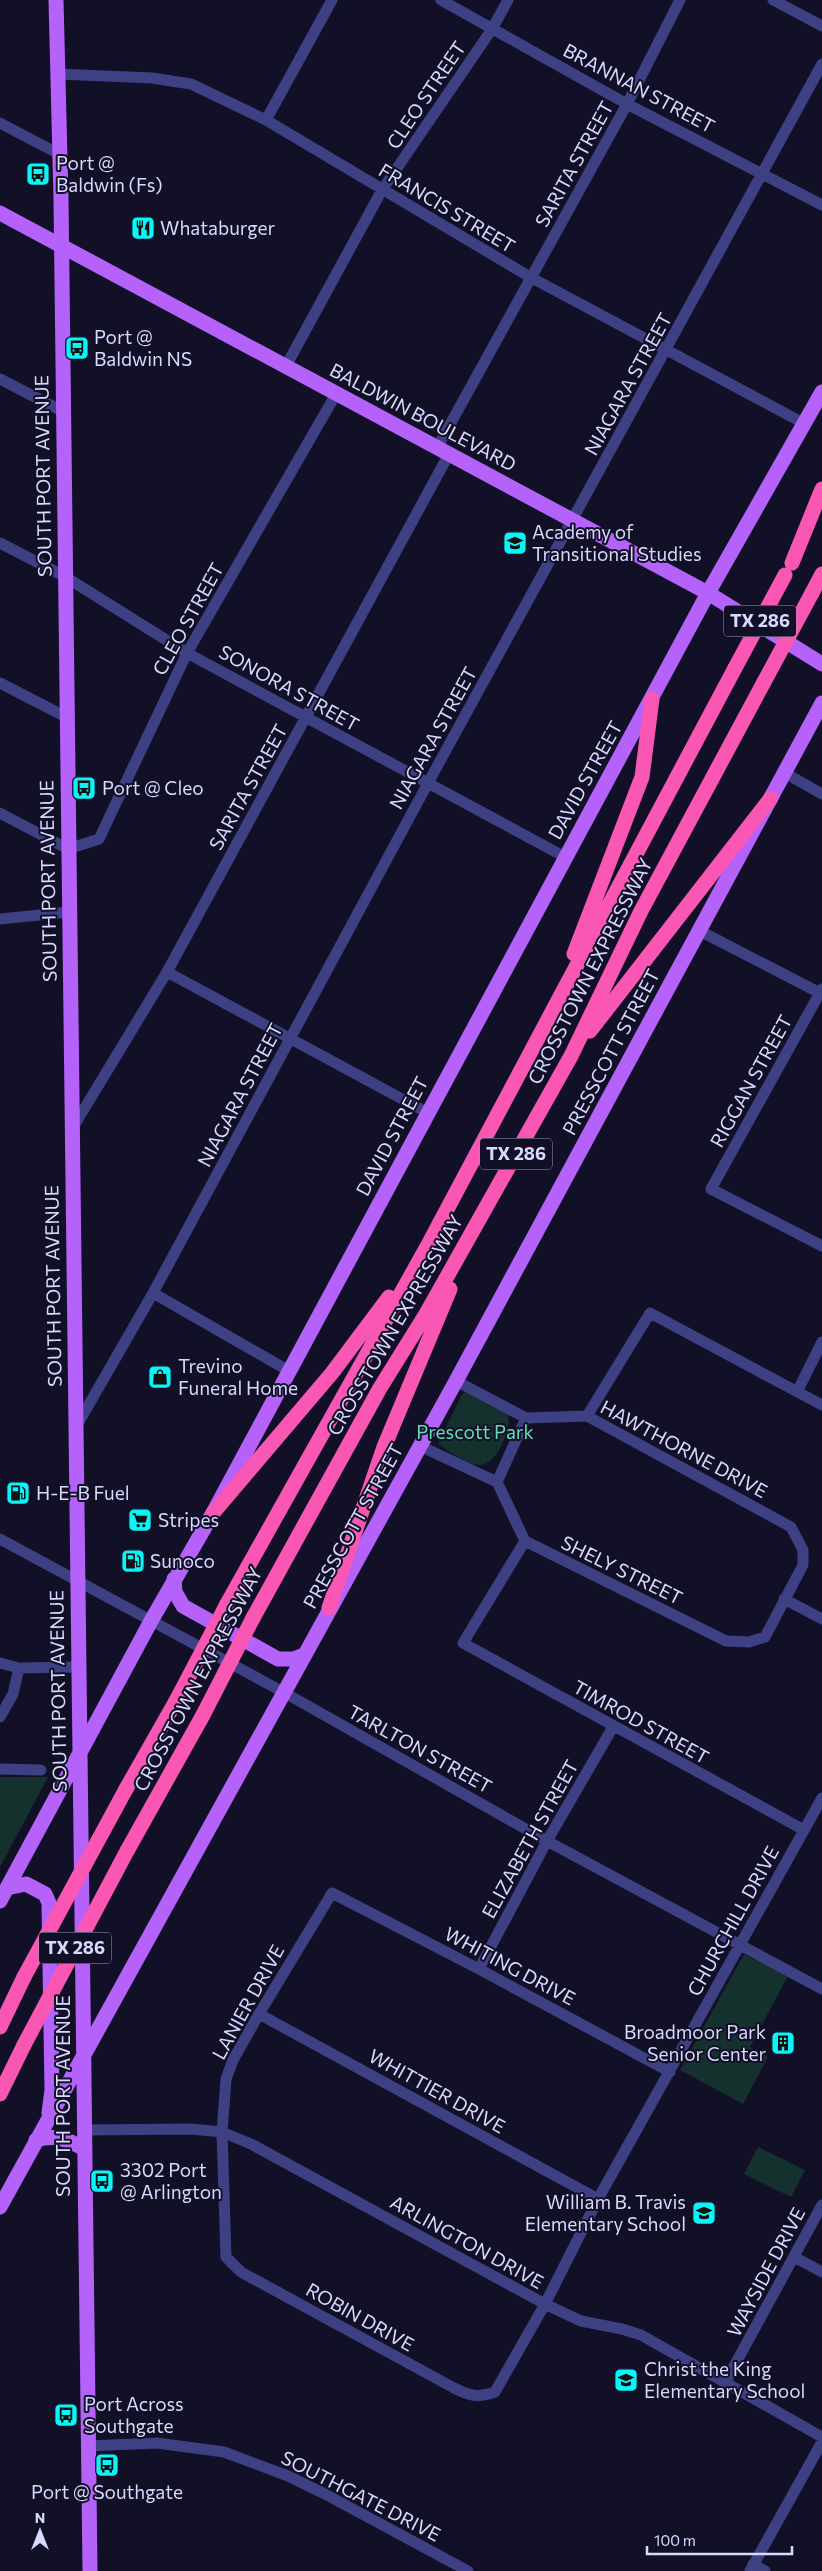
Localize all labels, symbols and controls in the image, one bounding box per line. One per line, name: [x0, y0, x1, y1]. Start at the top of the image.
street label: CLEO STREET: [381, 37, 470, 153]
street label: BRANNAN STREET: [560, 38, 719, 137]
street label: SARITA STREET: [530, 97, 618, 231]
place label: Port @ Baldwin (Fs): [56, 151, 163, 196]
street label: FRANCIS STREET: [375, 158, 519, 257]
bus stop icon: Port @ Baldwin (Fs): [25, 161, 51, 187]
restaurant icon: Whataburger: [130, 215, 156, 241]
place label: Whataburger: [160, 216, 276, 239]
street label: NIAGARA STREET: [579, 309, 676, 459]
place label: Port @ Baldwin NS: [94, 325, 192, 370]
bus stop icon: Port @ Baldwin NS: [64, 335, 90, 361]
street label: BALDWIN BOULEVARD: [326, 358, 520, 475]
street label: SOUTH PORT AVENUE: [29, 375, 56, 577]
place label: Academy of Transitional Studies: [532, 520, 702, 565]
school or university icon: Academy of Transitional Studies: [502, 530, 528, 556]
street label: CLEO STREET: [147, 559, 228, 679]
road number: TX 286: [724, 606, 796, 636]
street label: SONORA STREET: [215, 640, 363, 736]
street label: NIAGARA STREET: [384, 663, 481, 813]
street label: DAVID STREET: [543, 717, 627, 843]
street label: SARITA STREET: [204, 720, 292, 854]
bus stop icon: Port @ Cleo: [71, 775, 97, 801]
place label: Port @ Cleo: [102, 776, 204, 799]
street label: SOUTH PORT AVENUE: [34, 780, 61, 982]
street label: CROSSTOWN EXPRESSWAY: [522, 854, 657, 1088]
street label: PRESSCOTT STREET: [557, 965, 664, 1139]
street label: RIGGAN STREET: [705, 1011, 796, 1151]
street label: NIAGARA STREET: [192, 1019, 287, 1170]
street label: DAVID STREET: [350, 1072, 433, 1199]
road number: TX 286: [480, 1138, 552, 1170]
street label: SOUTH PORT AVENUE: [39, 1185, 66, 1387]
street label: CROSSTOWN EXPRESSWAY: [322, 1210, 467, 1439]
place label: Trevino Funeral Home: [178, 1354, 298, 1399]
shop icon: Trevino Funeral Home: [147, 1364, 173, 1390]
street label: HAWTHORNE DRIVE: [597, 1395, 772, 1502]
park label: Prescott Park: [416, 1420, 534, 1443]
street label: PRESSCOTT STREET: [298, 1439, 407, 1612]
fuel station icon: H-E-B Fuel: [5, 1480, 31, 1506]
place label: H-E-B Fuel: [36, 1481, 130, 1504]
supermarket icon: Stripes: [127, 1507, 153, 1533]
place label: Stripes: [158, 1508, 219, 1531]
street label: SHELY STREET: [558, 1530, 687, 1609]
fuel station icon: Sunoco: [120, 1548, 146, 1574]
place label: Sunoco: [150, 1549, 215, 1572]
street label: CROSSTOWN EXPRESSWAY: [129, 1563, 267, 1795]
street label: SOUTH PORT AVENUE: [44, 1590, 71, 1792]
street label: TIMROD STREET: [569, 1675, 713, 1768]
street label: TARLTON STREET: [344, 1699, 496, 1798]
street label: ELIZABETH STREET: [476, 1756, 583, 1922]
street label: CHURCHILL DRIVE: [682, 1842, 783, 2000]
street label: WHITING DRIVE: [441, 1921, 580, 2010]
road number: TX 286: [39, 1932, 111, 1964]
street label: LANIER DRIVE: [207, 1940, 289, 2063]
street label: SOUTH PORT AVENUE: [51, 1995, 74, 2197]
place label: Broadmoor Park Senior Center: [624, 2020, 766, 2065]
building icon: Broadmoor Park Senior Center: [770, 2030, 796, 2056]
street label: WHITTIER DRIVE: [365, 2044, 510, 2138]
place label: 3302 Port @ Arlington: [120, 2158, 222, 2203]
bus stop icon: 3302 Port @ Arlington: [89, 2168, 115, 2194]
street label: ARLINGTON DRIVE: [387, 2190, 548, 2293]
place label: William B. Travis Elementary School: [525, 2190, 686, 2235]
school or university icon: William B. Travis Elementary School: [691, 2200, 717, 2226]
street label: WAYSIDE DRIVE: [722, 2203, 809, 2340]
street label: ROBIN DRIVE: [302, 2277, 418, 2356]
place label: Christ the King Elementary School: [644, 2357, 805, 2402]
school or university icon: Christ the King Elementary School: [613, 2367, 639, 2393]
place label: Port Across Southgate: [84, 2392, 184, 2437]
bus stop icon: Port Across Southgate: [53, 2402, 79, 2428]
street label: SOUTHGATE DRIVE: [278, 2445, 445, 2546]
bus stop icon: Port @ Southgate: [94, 2452, 120, 2478]
place label: Port @ Southgate: [31, 2480, 183, 2503]
north arrow: [15, 2506, 65, 2556]
text: N: [35, 2509, 45, 2526]
scale bar: [647, 2524, 792, 2556]
text: 100 m: [654, 2531, 696, 2549]

